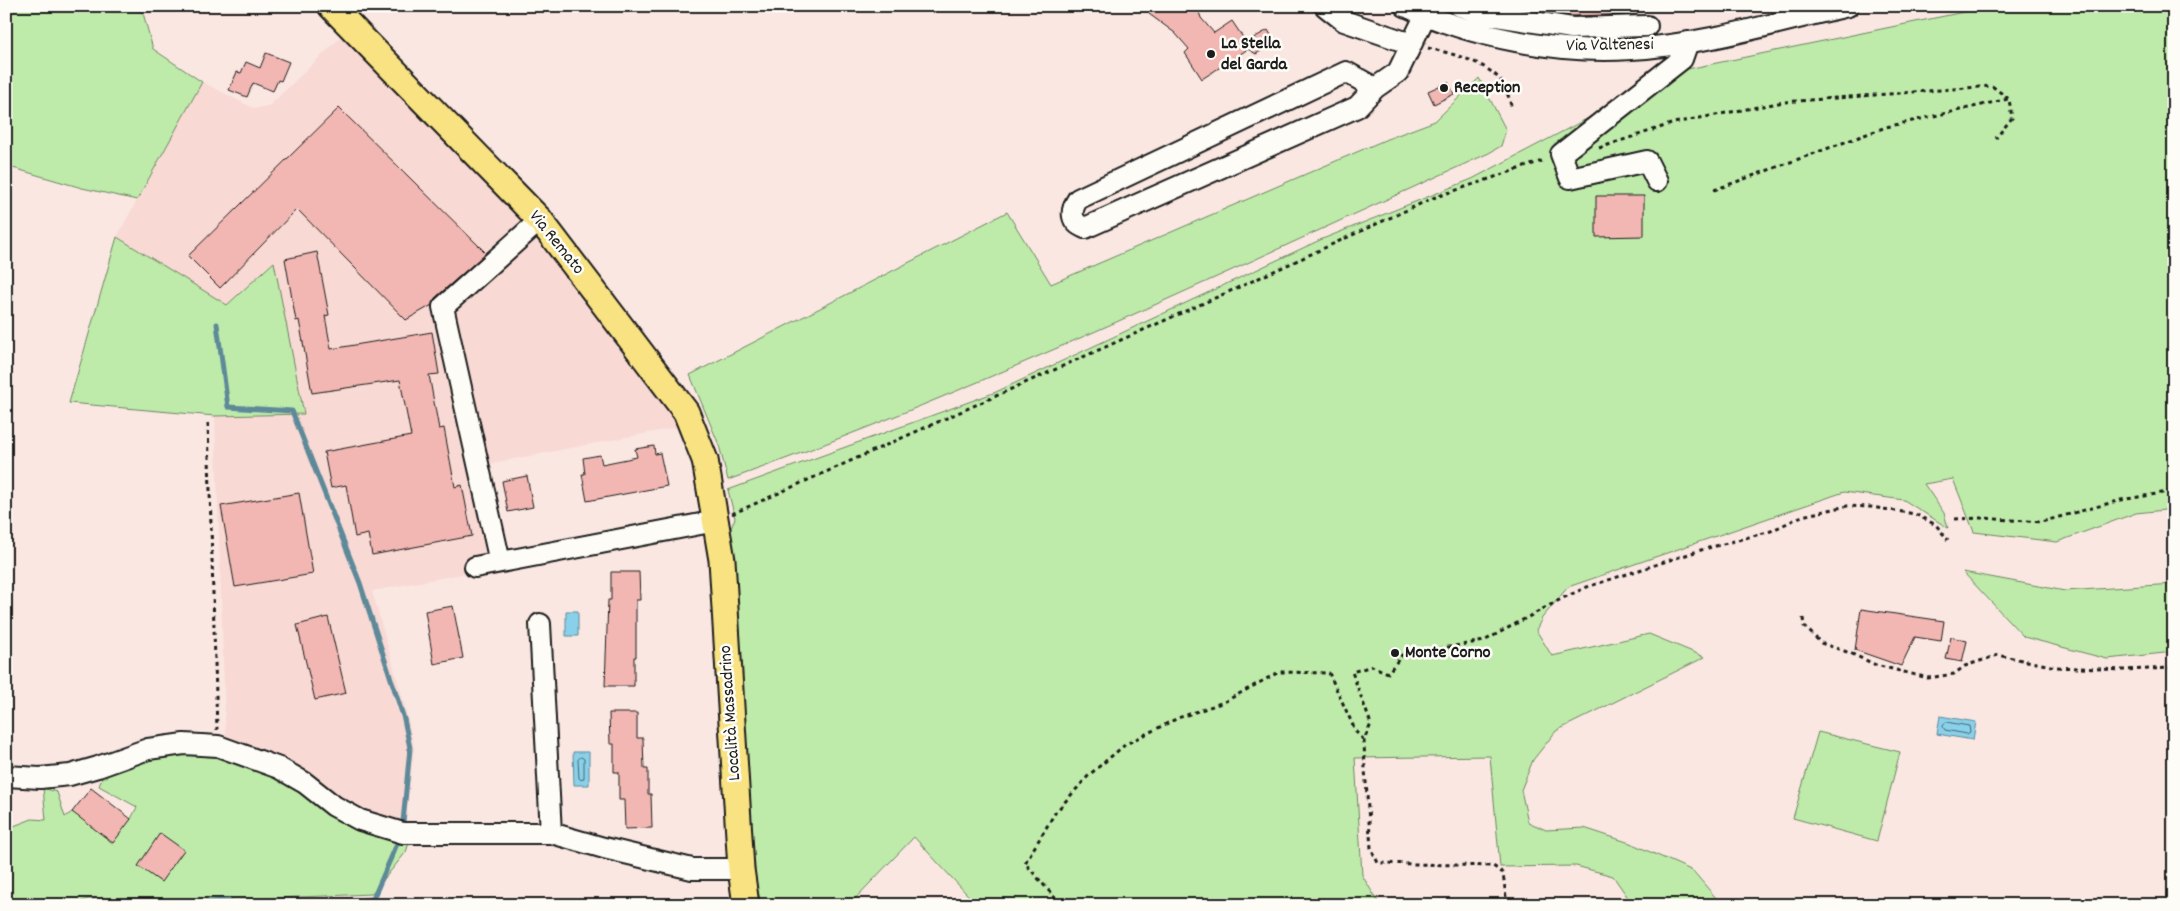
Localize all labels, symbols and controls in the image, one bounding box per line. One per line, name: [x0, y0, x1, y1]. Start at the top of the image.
place label: La Stella del Garda: [1221, 32, 1287, 78]
street label: Via Valtenesi: [1566, 33, 1654, 59]
marker: La Stella del Garda: [1205, 48, 1217, 60]
place label: Reception: [1454, 76, 1520, 101]
marker: Reception: [1438, 82, 1450, 94]
street label: Via Remato: [522, 205, 590, 281]
place label: Monte Corno: [1405, 641, 1490, 666]
street label: Località Massadrino: [714, 644, 748, 782]
marker: Monte Corno: [1389, 647, 1401, 659]

